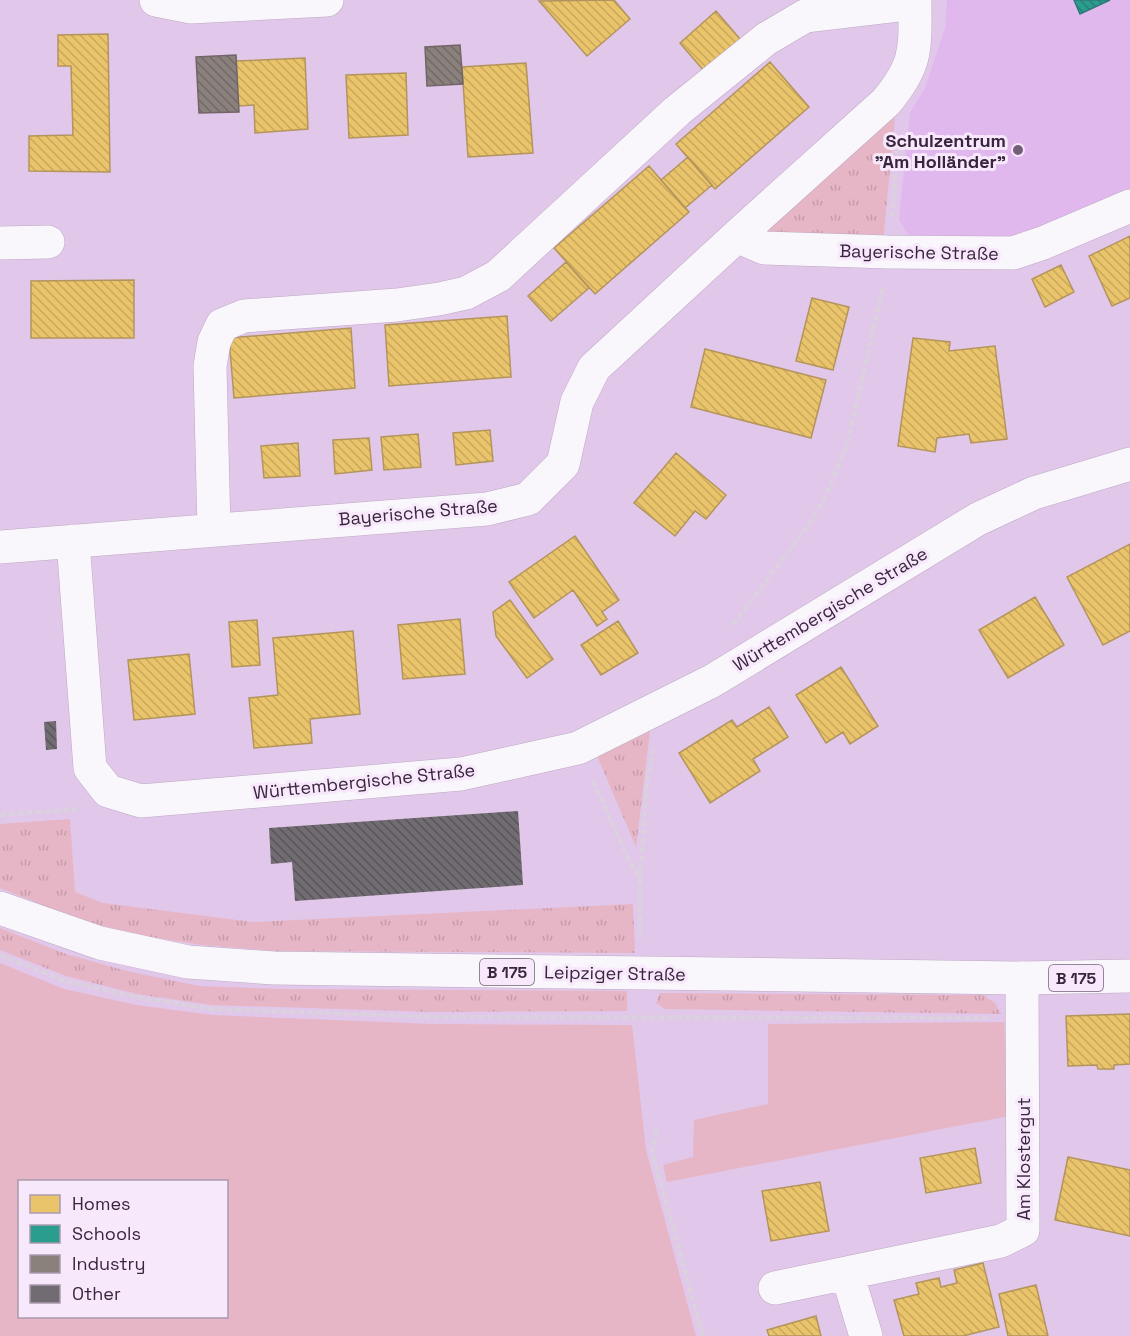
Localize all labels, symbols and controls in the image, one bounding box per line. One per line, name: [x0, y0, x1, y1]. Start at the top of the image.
place label: Schulzentrum "Am Holländer": [874, 129, 1006, 173]
marker: Schulzentrum "Am Holländer": [1011, 143, 1025, 157]
street label: Bayerische Straße: [839, 239, 999, 265]
street label: Bayerische Straße: [338, 494, 498, 530]
street label: Württembergische Straße: [728, 542, 932, 676]
street label: Württembergische Straße: [252, 758, 476, 804]
road number: B 175: [480, 959, 534, 985]
street label: Leipziger Straße: [544, 960, 686, 986]
road number: B 175: [1049, 965, 1103, 991]
street label: Am Klostergut: [1012, 1097, 1035, 1221]
legend: [18, 1180, 228, 1318]
text: Homes: [72, 1192, 131, 1215]
text: Schools: [72, 1222, 141, 1245]
text: Industry: [72, 1252, 145, 1275]
text: Other: [72, 1282, 121, 1305]

